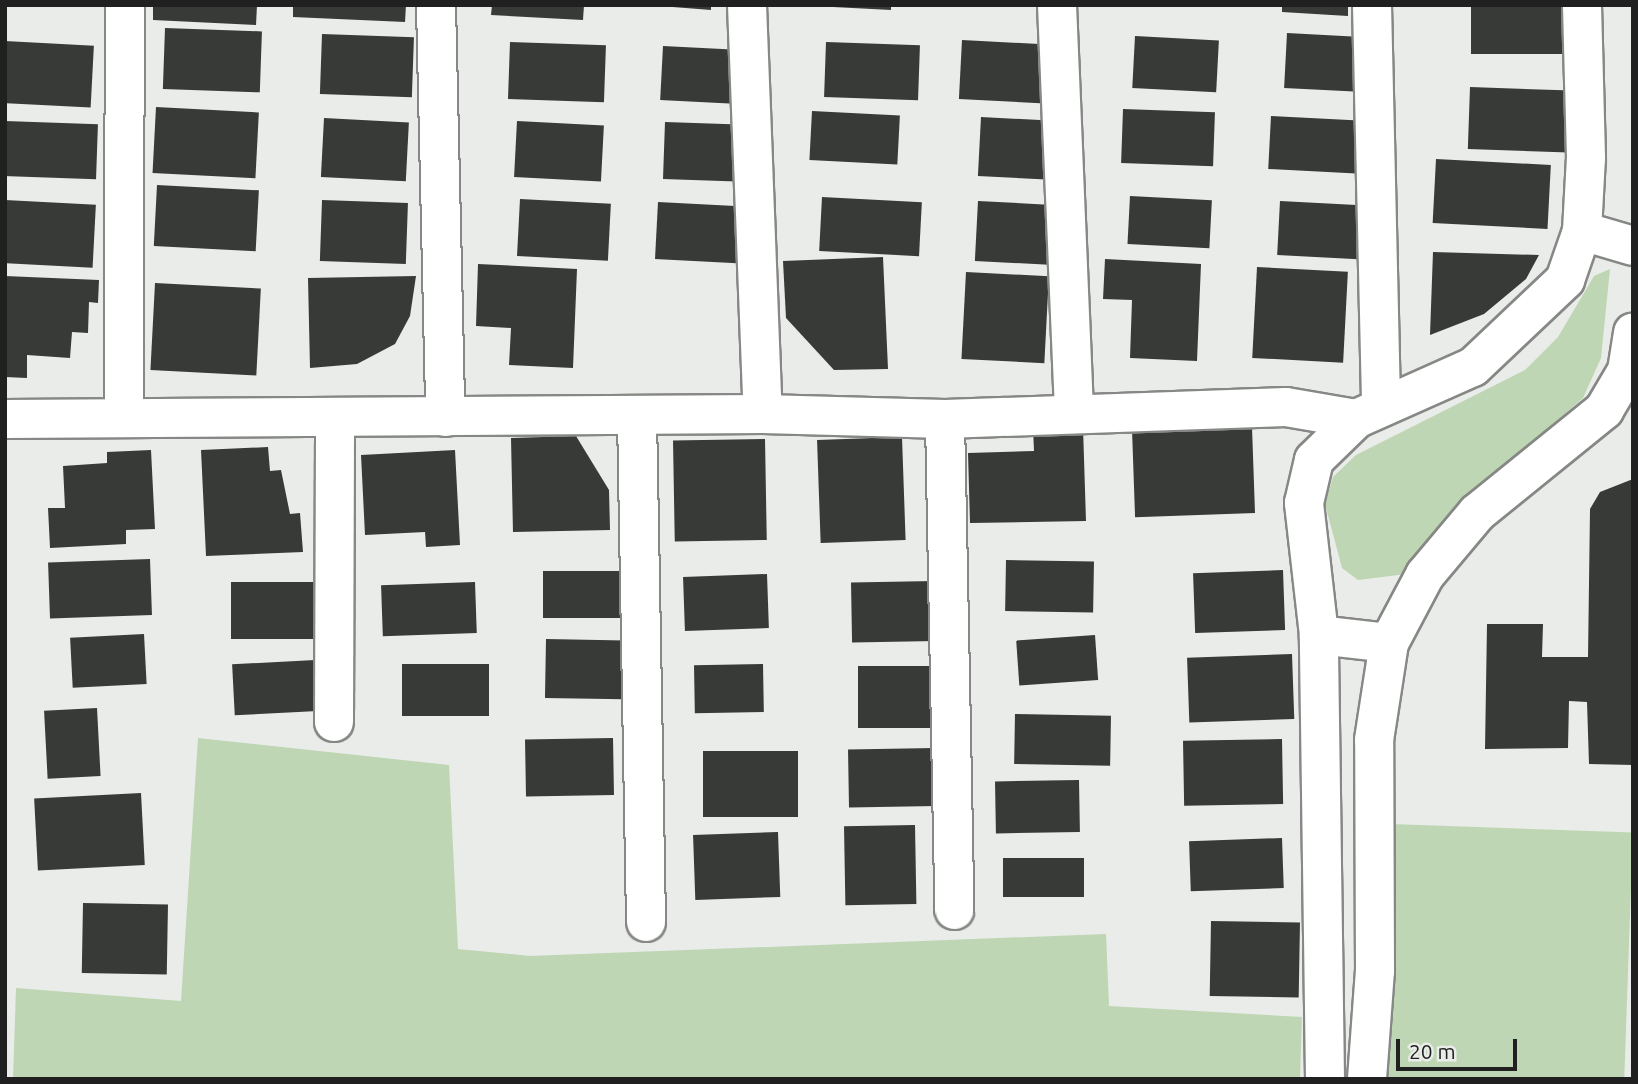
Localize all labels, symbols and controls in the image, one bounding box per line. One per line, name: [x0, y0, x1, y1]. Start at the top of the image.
scale bar: [1400, 1024, 1521, 1068]
text: 20 m: [1409, 1039, 1456, 1063]

